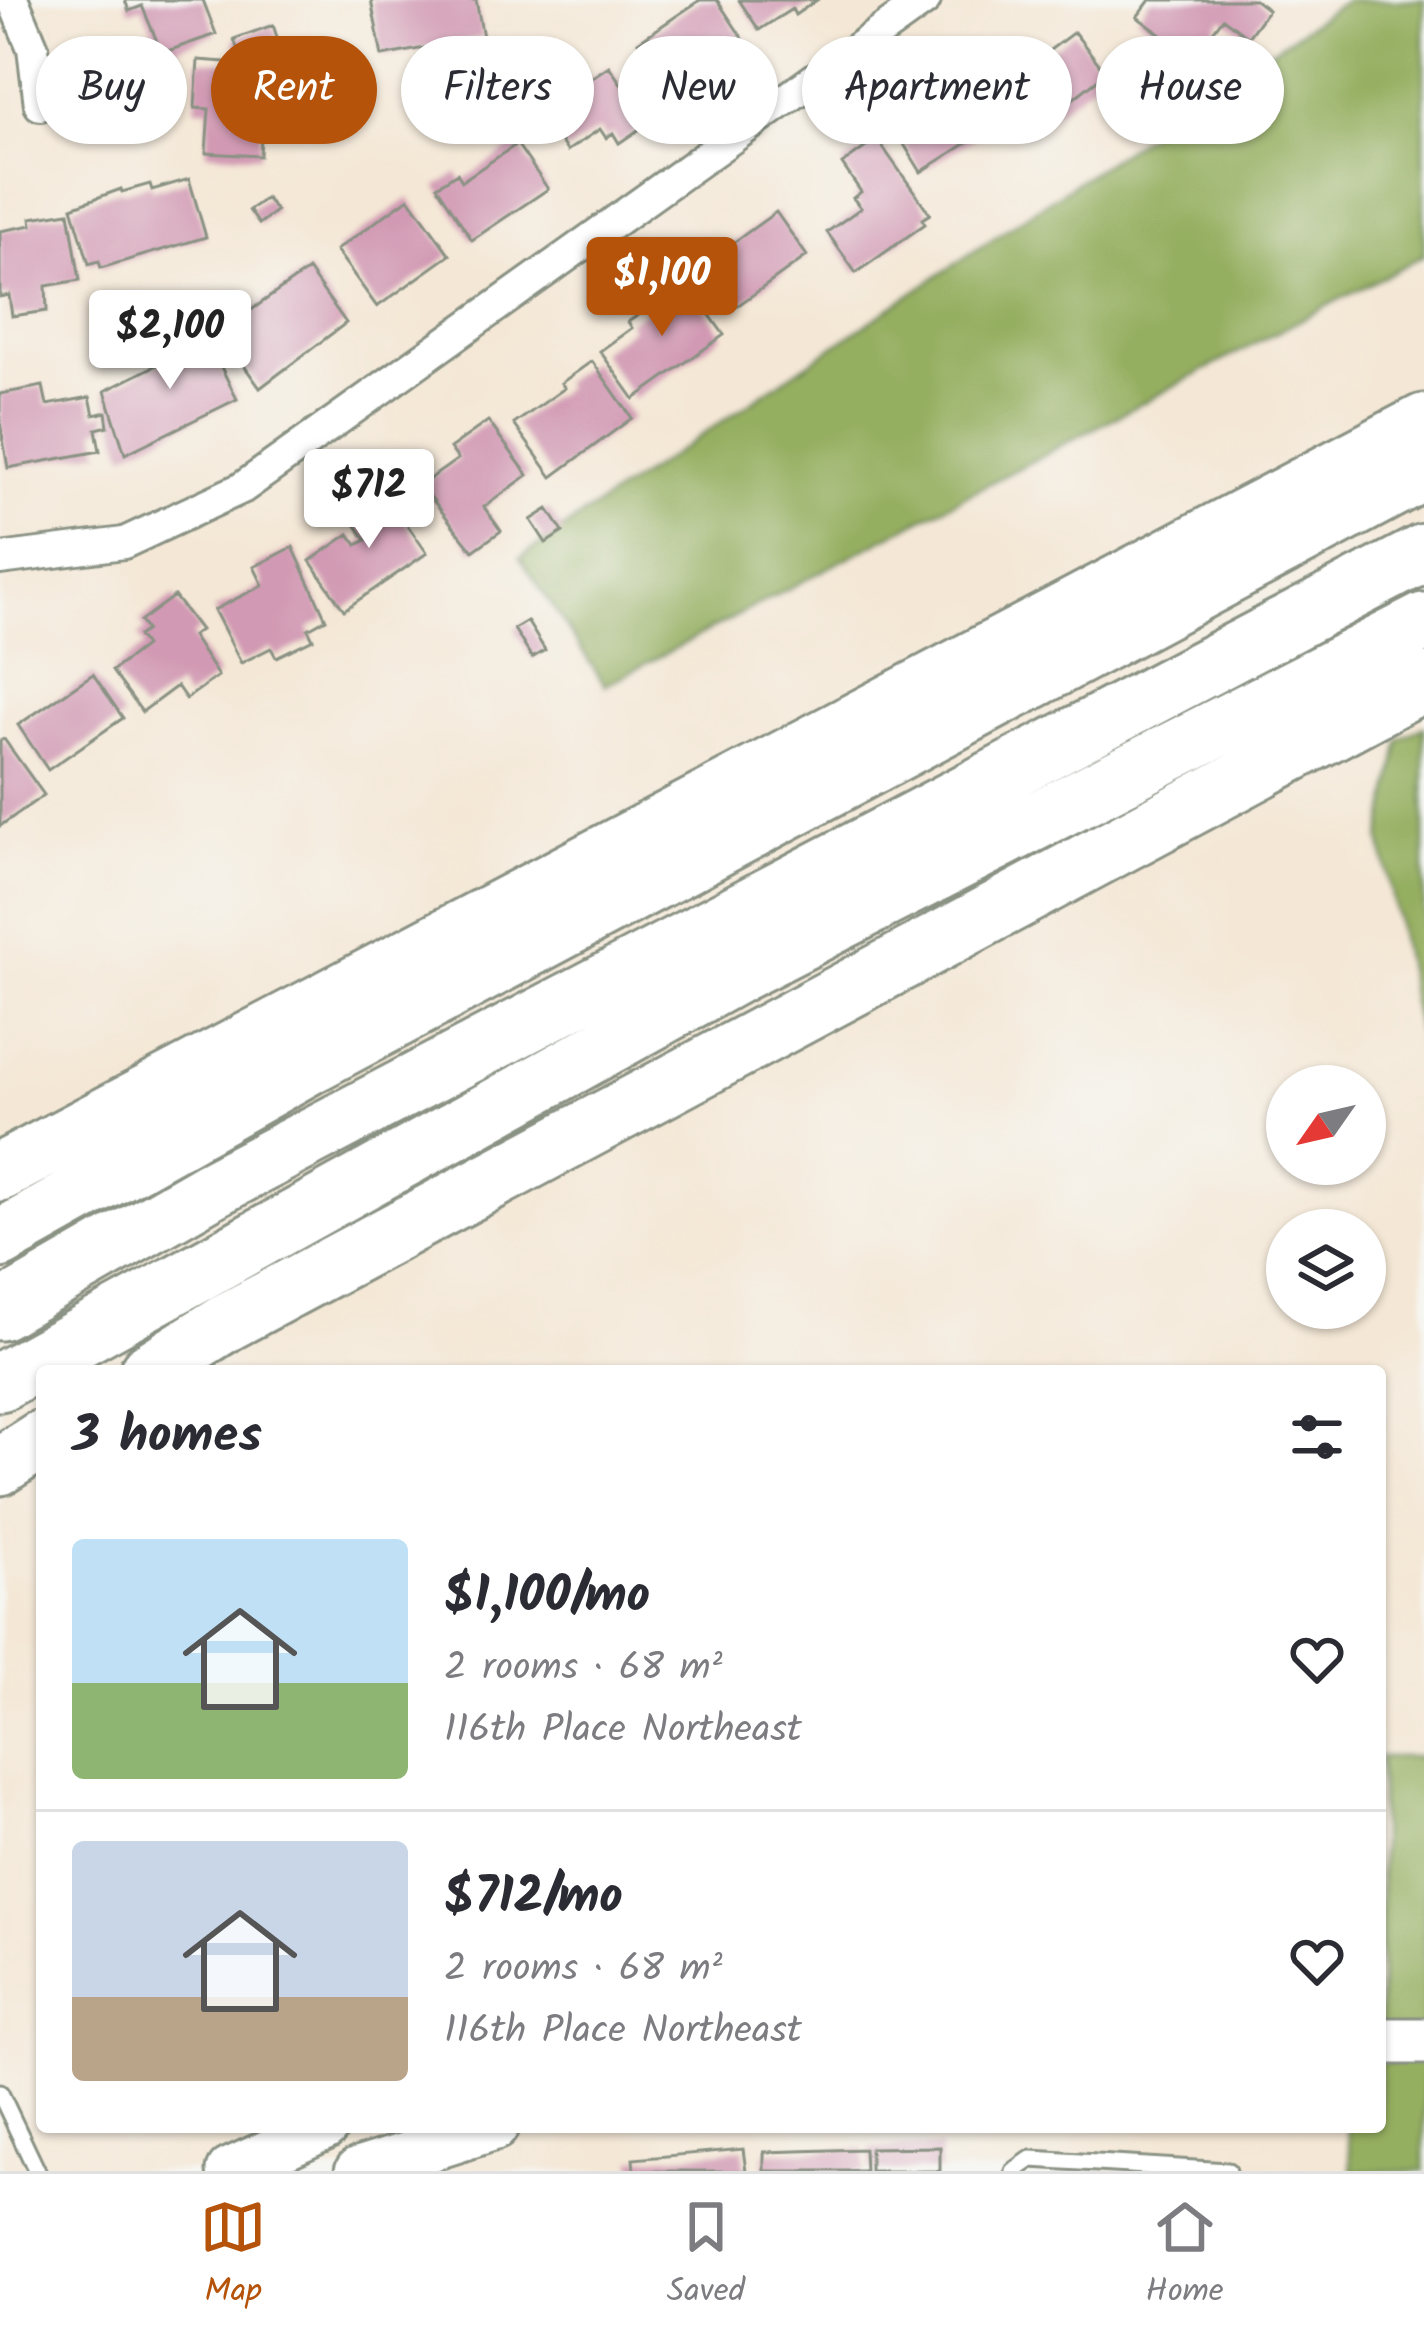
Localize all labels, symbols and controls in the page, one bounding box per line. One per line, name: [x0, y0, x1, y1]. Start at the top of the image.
chip: Buy: [36, 36, 187, 144]
chip: Rent: [211, 36, 377, 144]
chip: Filters: [401, 36, 594, 144]
chip: New: [618, 36, 778, 144]
chip: Apartment: [802, 36, 1072, 144]
chip: House: [1096, 36, 1284, 144]
pin: $1,100: [564, 237, 760, 339]
text: $1,100: [614, 245, 710, 307]
pin: $2,100: [72, 290, 268, 392]
text: $2,100: [116, 298, 224, 360]
pin: $712: [298, 449, 440, 551]
text: $712: [331, 457, 407, 519]
north arrow: [1266, 1065, 1386, 1185]
map controls: [1266, 1065, 1386, 1329]
button: layers: [1266, 1209, 1386, 1329]
text: 3 homes: [72, 1397, 262, 1478]
icon: filters: [1284, 1404, 1350, 1470]
text: $1,100/mo: [444, 1557, 650, 1638]
icon: home: [168, 1587, 312, 1731]
icon: heart: [1284, 1626, 1350, 1692]
text: 2 rooms · 68 m²: [444, 1638, 723, 1700]
text: 116th Place Northeast: [444, 1700, 802, 1762]
text: $712/mo: [444, 1858, 623, 1939]
icon: home: [168, 1889, 312, 2033]
icon: heart: [1284, 1928, 1350, 1994]
text: 2 rooms · 68 m²: [444, 1939, 723, 2001]
text: 116th Place Northeast: [444, 2001, 802, 2063]
tab: Map: [200, 2194, 266, 2319]
tab: Saved: [667, 2194, 745, 2319]
tab: Home: [1146, 2194, 1224, 2319]

